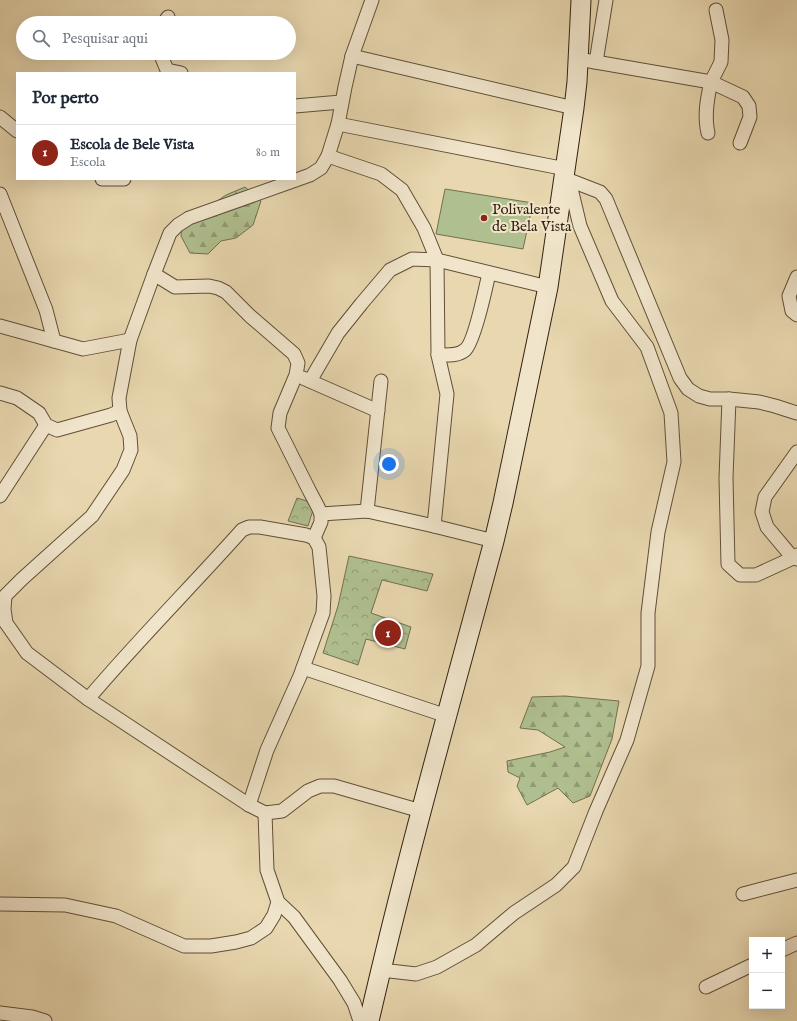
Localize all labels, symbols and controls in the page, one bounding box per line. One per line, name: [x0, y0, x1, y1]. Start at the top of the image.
search box: [16, 16, 296, 60]
icon: search: [30, 27, 52, 49]
text: Pesquisar aqui: [62, 29, 148, 48]
text: Por perto: [32, 88, 99, 109]
text: Escola de Bele Vista: [70, 135, 194, 154]
text: 1: [43, 144, 47, 161]
text: 80 m: [256, 144, 280, 161]
text: Escola: [70, 154, 105, 171]
place label: Polivalente de Bela Vista: [492, 200, 572, 236]
marker: Polivalente de Bela Vista: [479, 213, 489, 223]
your location: [379, 454, 399, 474]
pin: 1: [375, 618, 401, 648]
map controls: [749, 937, 785, 1009]
button: +: [749, 937, 785, 973]
button: −: [749, 973, 785, 1009]

